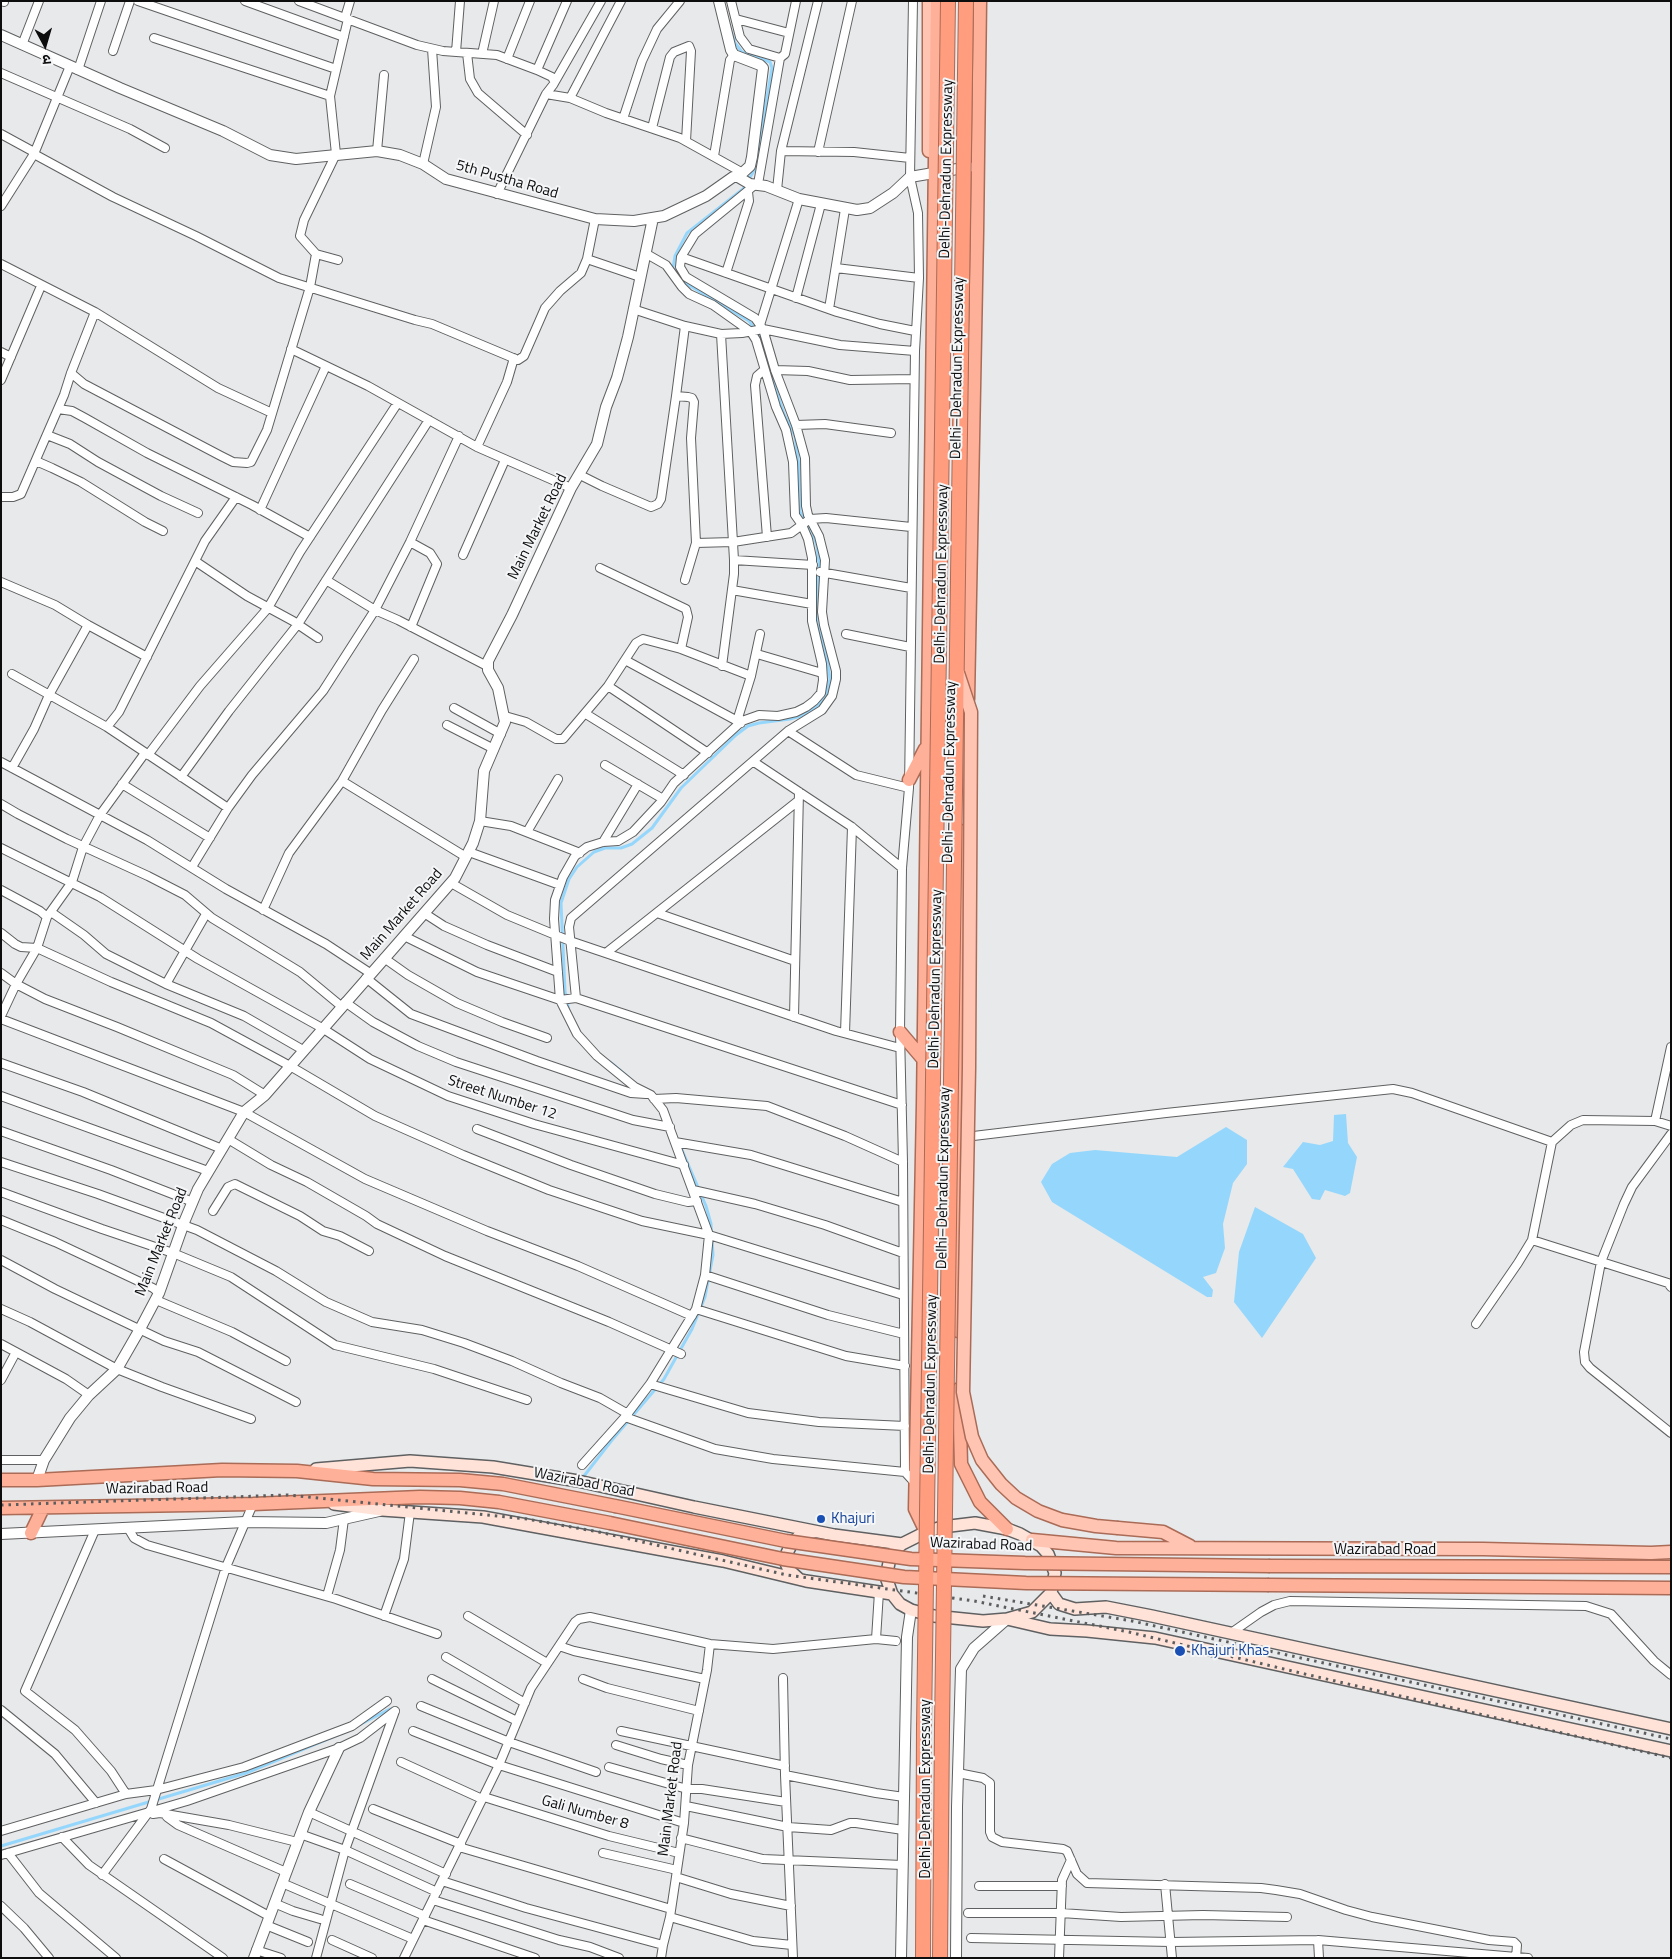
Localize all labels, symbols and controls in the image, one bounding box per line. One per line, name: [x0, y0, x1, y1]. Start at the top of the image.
north arrow: [20, 20, 70, 70]
text: उ: [41, 50, 52, 71]
street label: Delhi-Dehradun Expressway: [936, 79, 958, 259]
street label: 5th Pustha Road: [454, 157, 560, 203]
street label: Delhi–Dehradun Expressway: [947, 277, 969, 459]
street label: Main Market Road: [505, 471, 571, 583]
street label: Delhi-Dehradun Expressway: [931, 484, 953, 664]
street label: Delhi–Dehradun Expressway: [939, 681, 961, 863]
street label: Main Market Road: [357, 865, 447, 965]
street label: Delhi-Dehradun Expressway: [925, 889, 947, 1069]
street label: Street Number 12: [445, 1072, 559, 1124]
street label: Delhi–Dehradun Expressway: [933, 1087, 955, 1269]
street label: Main Market Road: [132, 1185, 192, 1299]
street label: Delhi-Dehradun Expressway: [920, 1294, 942, 1474]
street label: Wazirabad Road: [532, 1464, 636, 1502]
street label: Wazirabad Road: [106, 1479, 208, 1499]
place label: Khajuri: [831, 1510, 875, 1528]
marker: Khajuri: [815, 1513, 827, 1525]
street label: Wazirabad Road: [929, 1534, 1033, 1556]
street label: Wazirabad Road: [1334, 1541, 1436, 1559]
place label: Khajuri Khas: [1191, 1642, 1269, 1660]
marker: Khajuri Khas: [1173, 1644, 1187, 1658]
street label: Delhi-Dehradun Expressway: [917, 1699, 935, 1879]
street label: Main Market Road: [655, 1741, 687, 1857]
street label: Gali Number 8: [539, 1792, 631, 1834]

